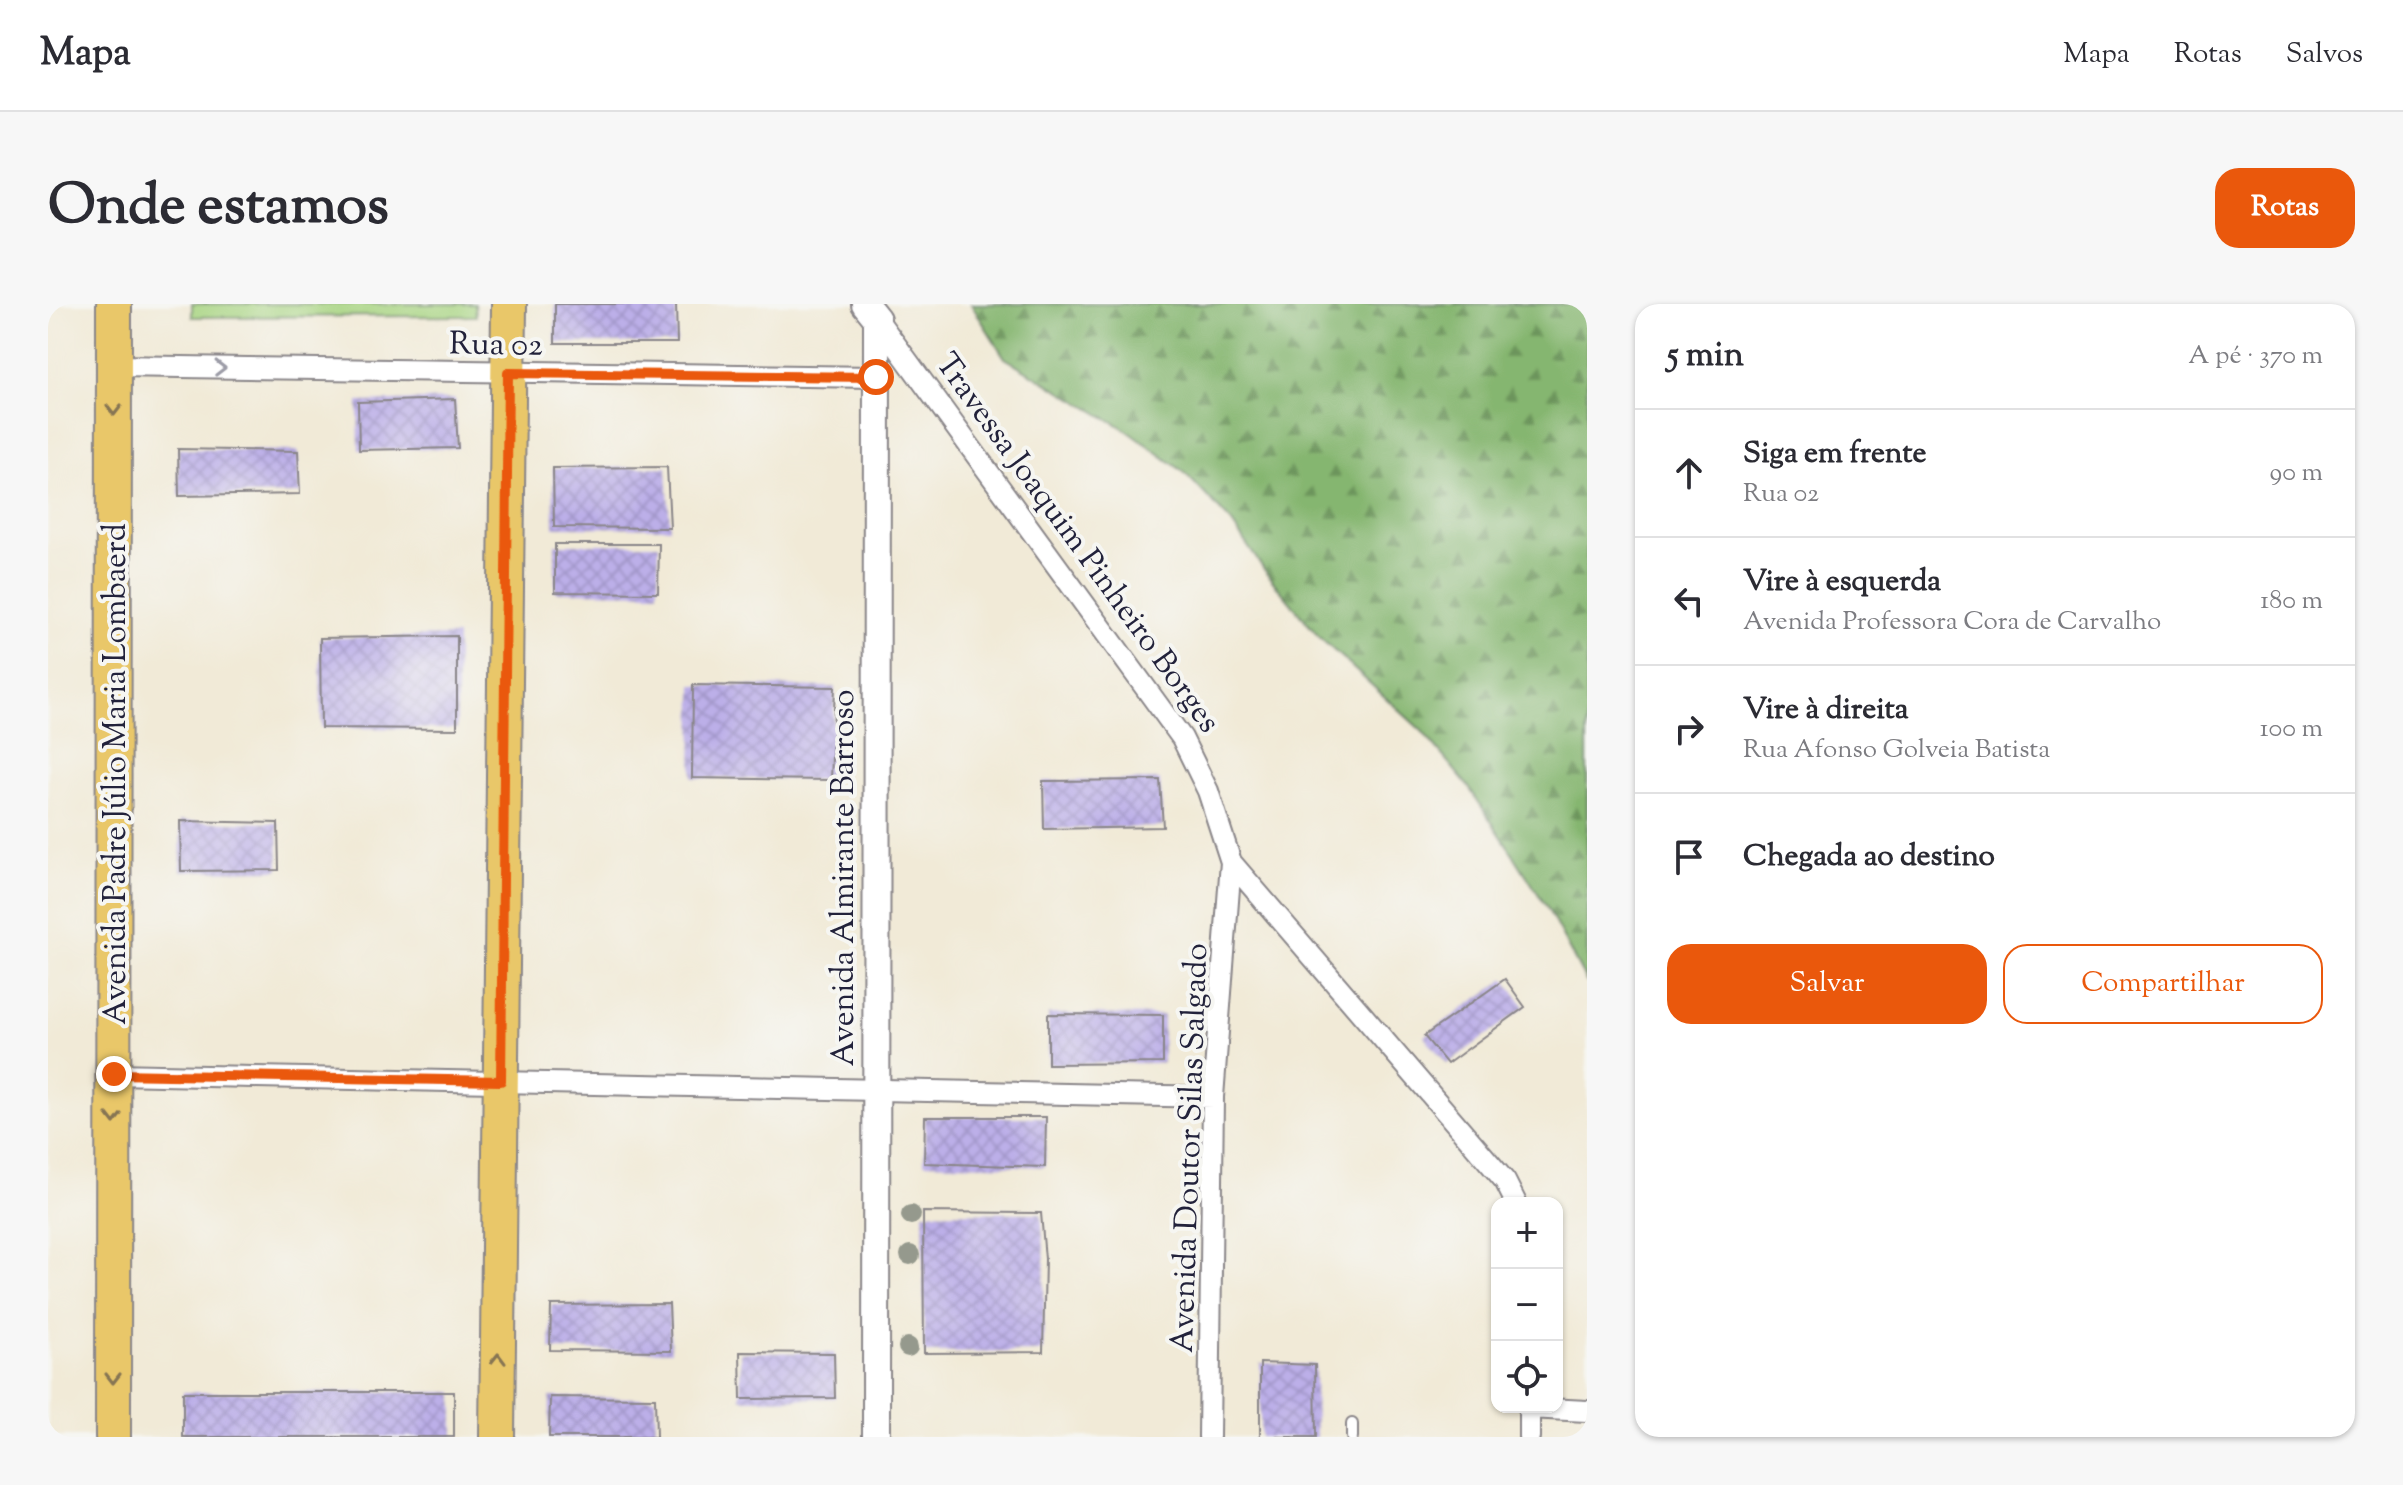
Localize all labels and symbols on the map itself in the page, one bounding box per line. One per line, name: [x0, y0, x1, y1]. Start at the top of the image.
street label: Rua 02: [449, 322, 543, 370]
street label: Travessa Joaquim Pinheiro Borges: [923, 344, 1230, 743]
one-way arrow: [214, 359, 227, 377]
route start: [858, 359, 894, 395]
one-way arrow: [105, 404, 123, 417]
street label: Avenida Padre Júlio Maria Lombaerd: [94, 523, 140, 1025]
street label: Avenida Almirante Barroso: [822, 690, 868, 1066]
street label: Avenida Doutor Silas Salgado: [1161, 942, 1221, 1354]
route end: [96, 1056, 132, 1092]
one-way arrow: [105, 1112, 123, 1125]
one-way arrow: [489, 1352, 507, 1365]
one-way arrow: [104, 1372, 122, 1385]

